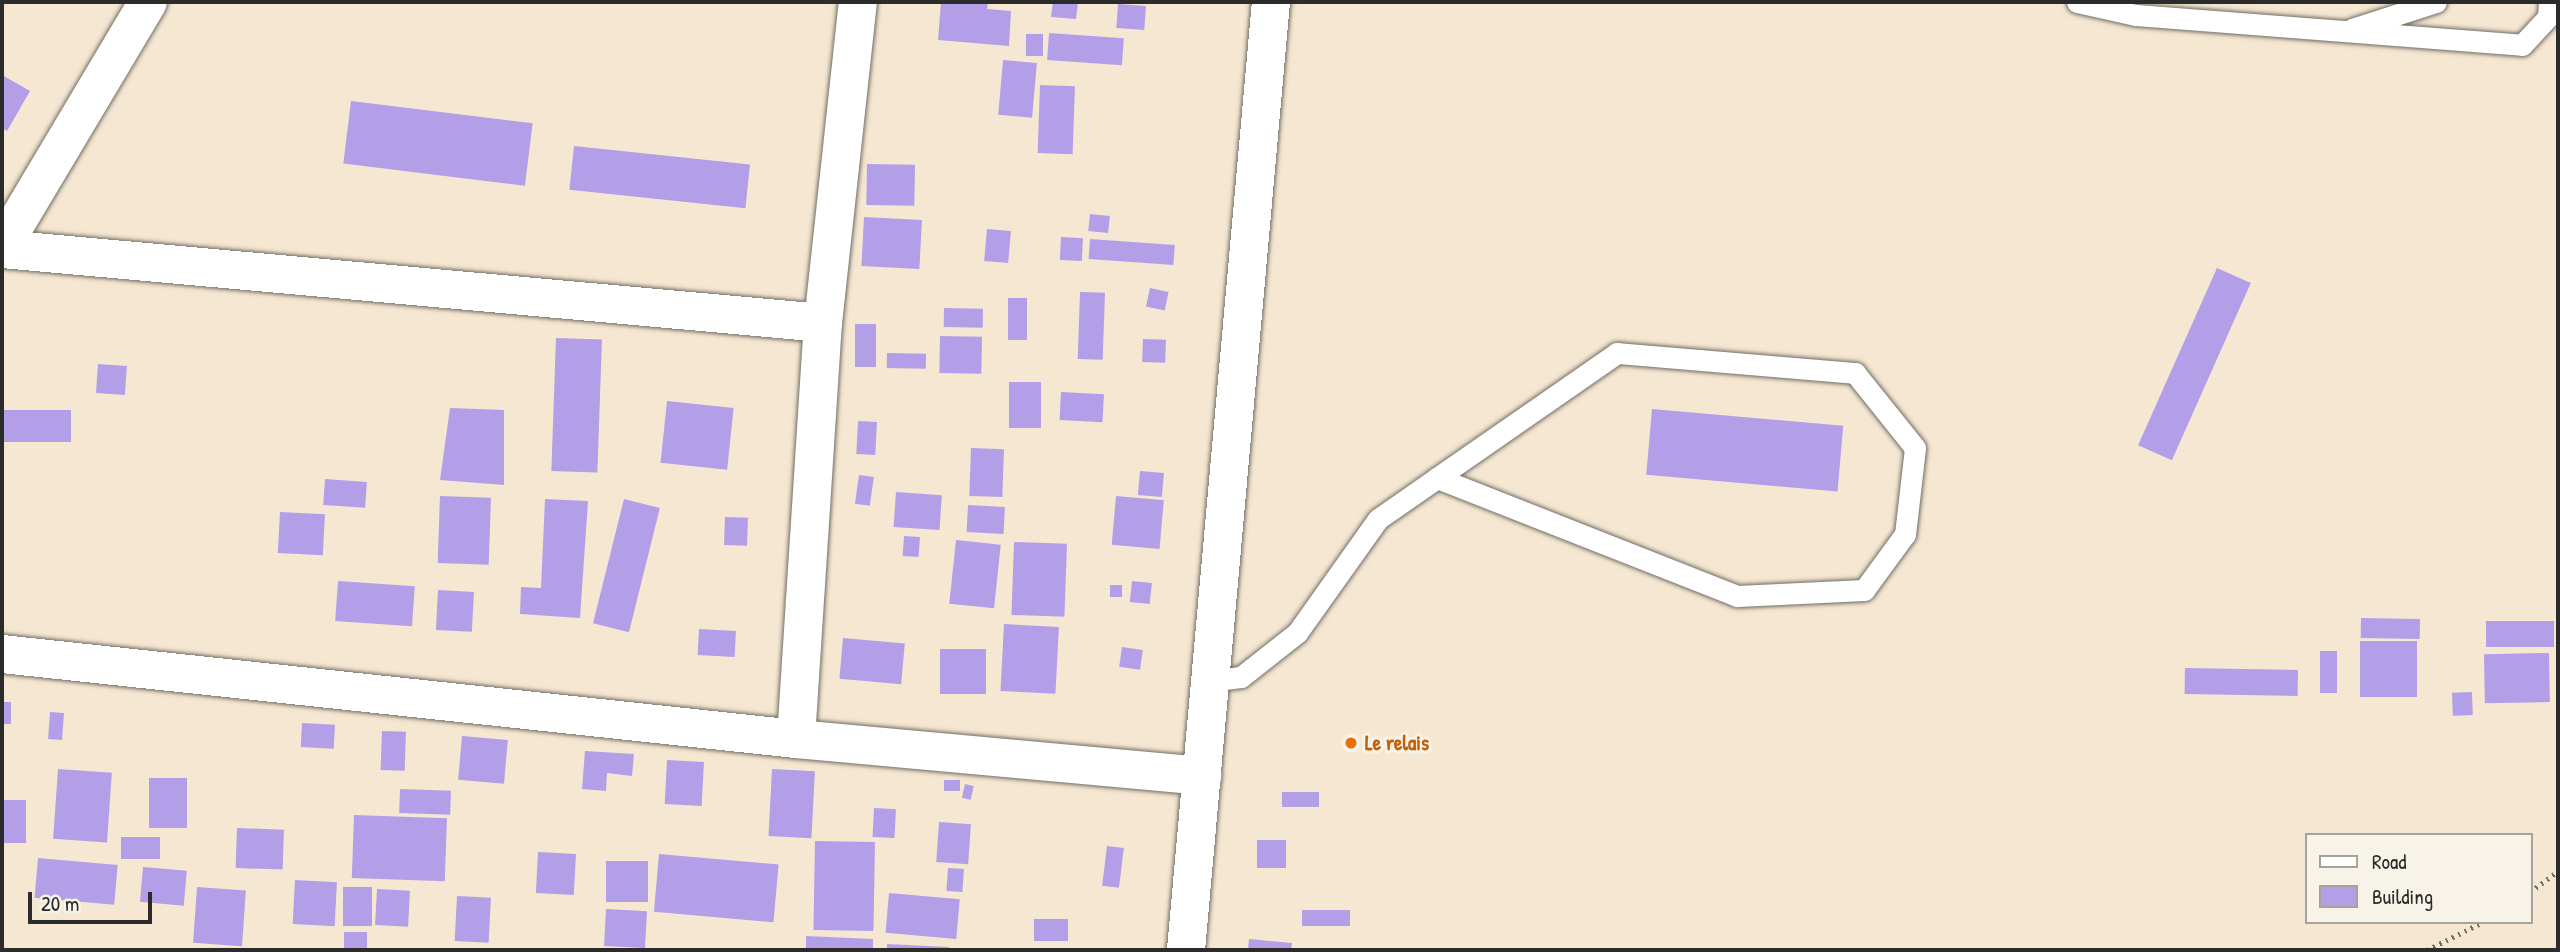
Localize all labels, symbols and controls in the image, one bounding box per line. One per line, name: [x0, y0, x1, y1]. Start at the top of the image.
place label: Le relais: [1365, 730, 1429, 756]
marker: Le relais: [1343, 735, 1359, 751]
legend: [2304, 833, 2532, 924]
text: Road: [2372, 847, 2406, 876]
scale bar: [32, 878, 156, 922]
text: Building: [2372, 882, 2433, 911]
text: 20 m: [41, 889, 79, 918]

